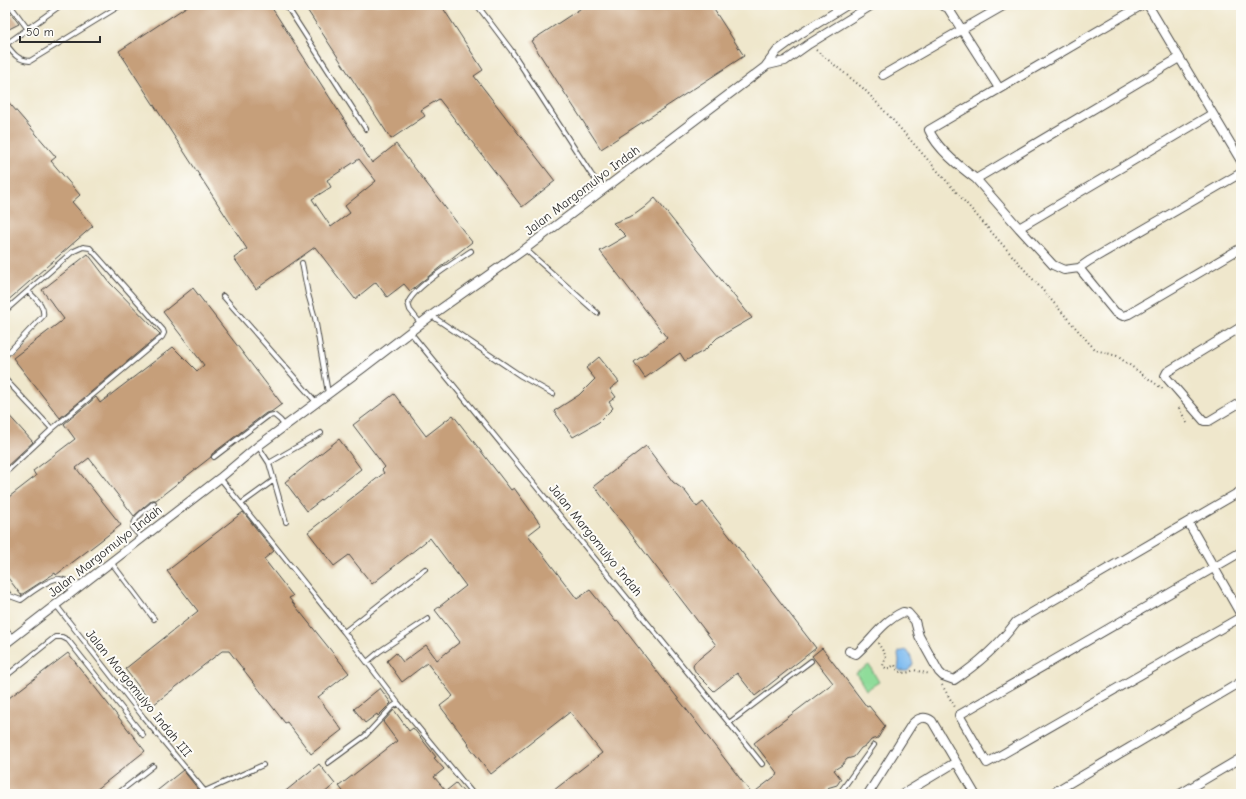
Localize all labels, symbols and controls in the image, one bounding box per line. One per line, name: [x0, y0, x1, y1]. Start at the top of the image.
scale bar: [20, 18, 100, 44]
text: 50 m: [26, 25, 54, 39]
street label: Jalan Margomulyo Indah: [522, 142, 642, 238]
street label: Jalan Margomulyo Indah: [546, 481, 646, 599]
street label: Jalan Margomulyo Indah: [45, 502, 165, 600]
street label: Jalan Margomulyo Indah III: [83, 626, 195, 760]

